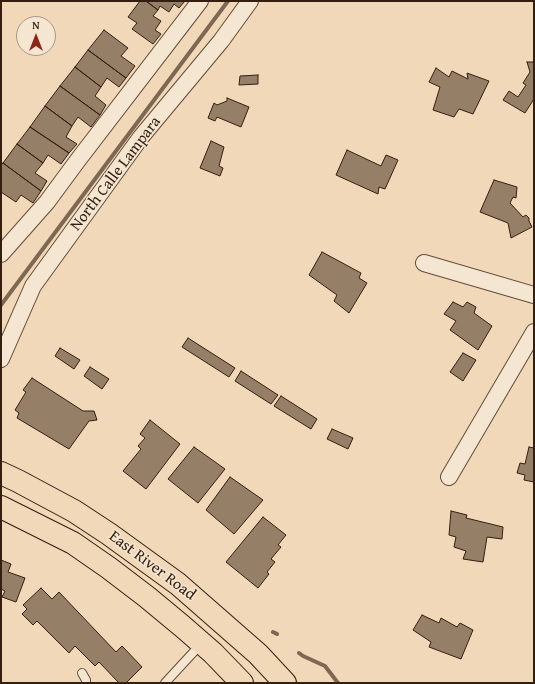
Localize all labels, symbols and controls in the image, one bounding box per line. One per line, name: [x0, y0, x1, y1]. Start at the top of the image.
north arrow: [16, 16, 56, 56]
text: N: [32, 17, 40, 33]
street label: North Calle Lampara: [67, 113, 165, 235]
street label: East River Road: [105, 527, 199, 605]

